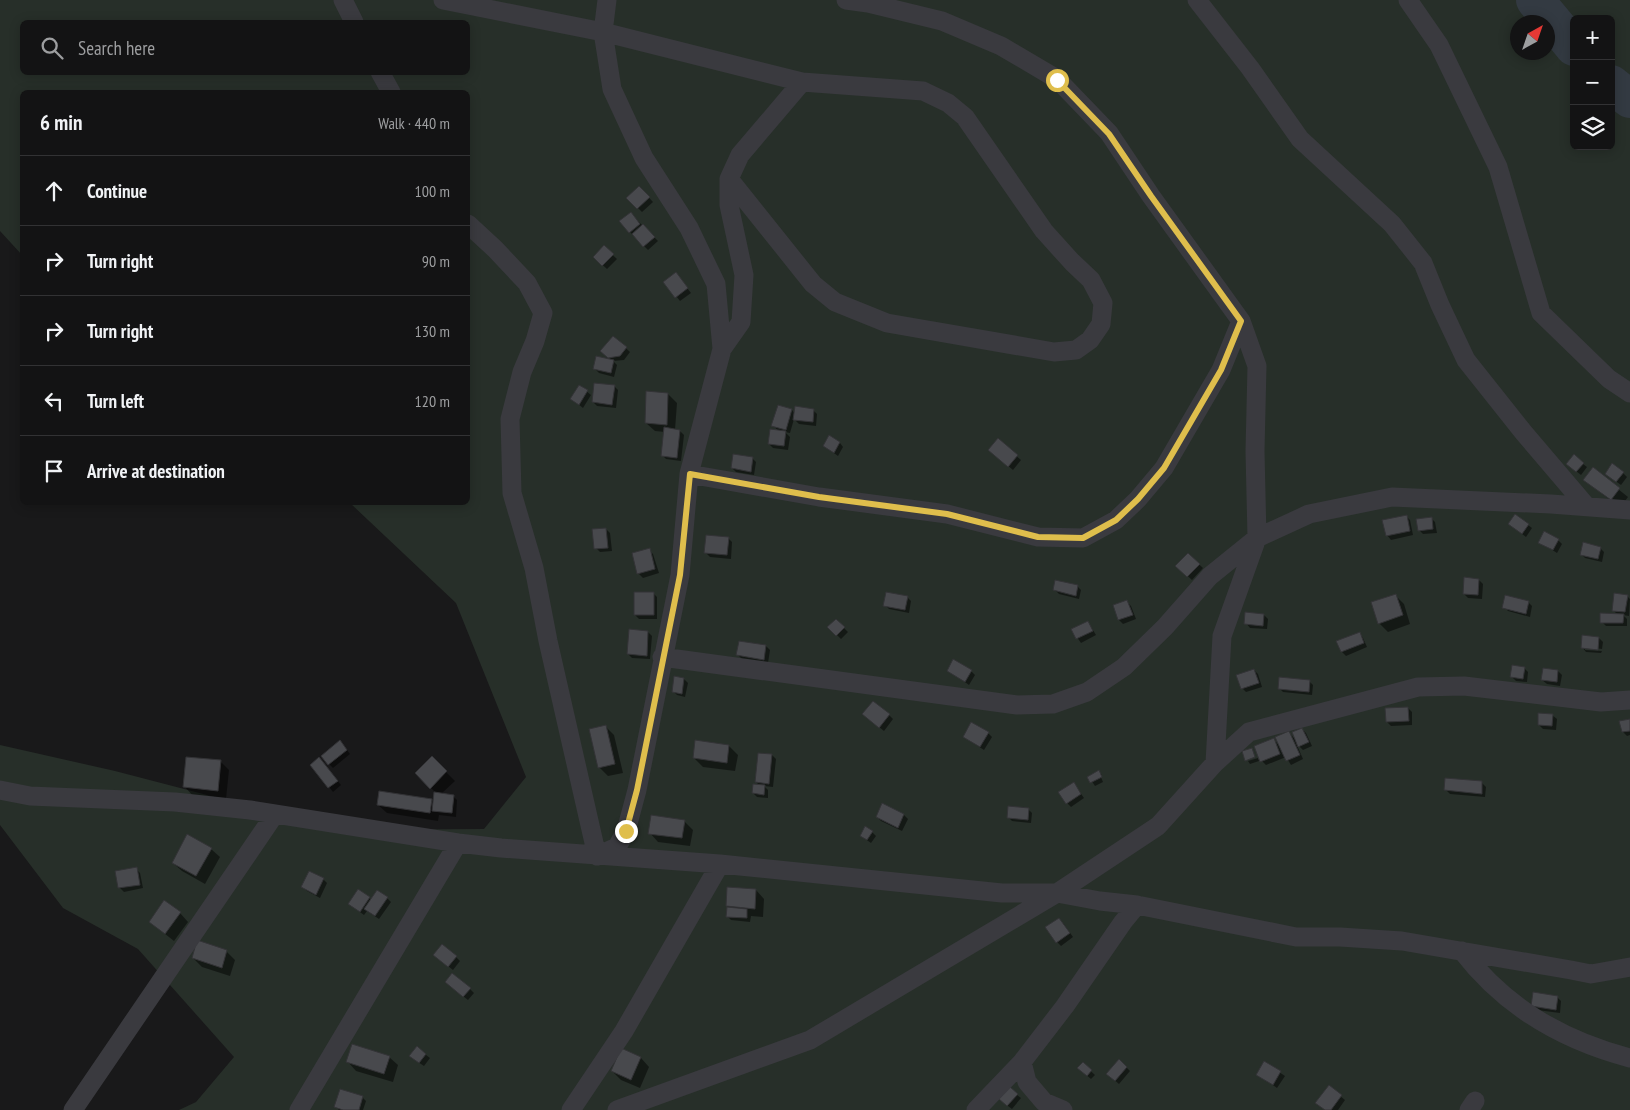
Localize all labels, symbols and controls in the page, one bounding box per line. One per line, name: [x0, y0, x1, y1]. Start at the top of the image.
north arrow: [1510, 15, 1555, 60]
map controls: [1570, 15, 1615, 150]
button: +: [1570, 15, 1615, 60]
search box: [20, 20, 470, 75]
icon: search: [38, 34, 66, 62]
text: Search here: [78, 36, 155, 60]
button: −: [1570, 60, 1615, 105]
route start: [1046, 69, 1069, 92]
button: layers: [1570, 105, 1615, 150]
text: 6 min: [40, 109, 82, 136]
text: Walk · 440 m: [378, 113, 450, 133]
icon: ahead: [40, 177, 68, 205]
text: Continue: [87, 179, 147, 203]
text: 100 m: [415, 181, 450, 201]
icon: right: [40, 247, 68, 275]
text: Turn right: [87, 249, 153, 273]
text: 90 m: [422, 251, 450, 271]
icon: right: [40, 317, 68, 345]
text: Turn right: [87, 319, 153, 343]
text: 130 m: [415, 321, 450, 341]
icon: left: [40, 387, 68, 415]
text: Turn left: [87, 389, 144, 413]
text: 120 m: [415, 391, 450, 411]
icon: arrive: [40, 457, 68, 485]
text: Arrive at destination: [87, 459, 225, 483]
route end: [615, 820, 638, 843]

